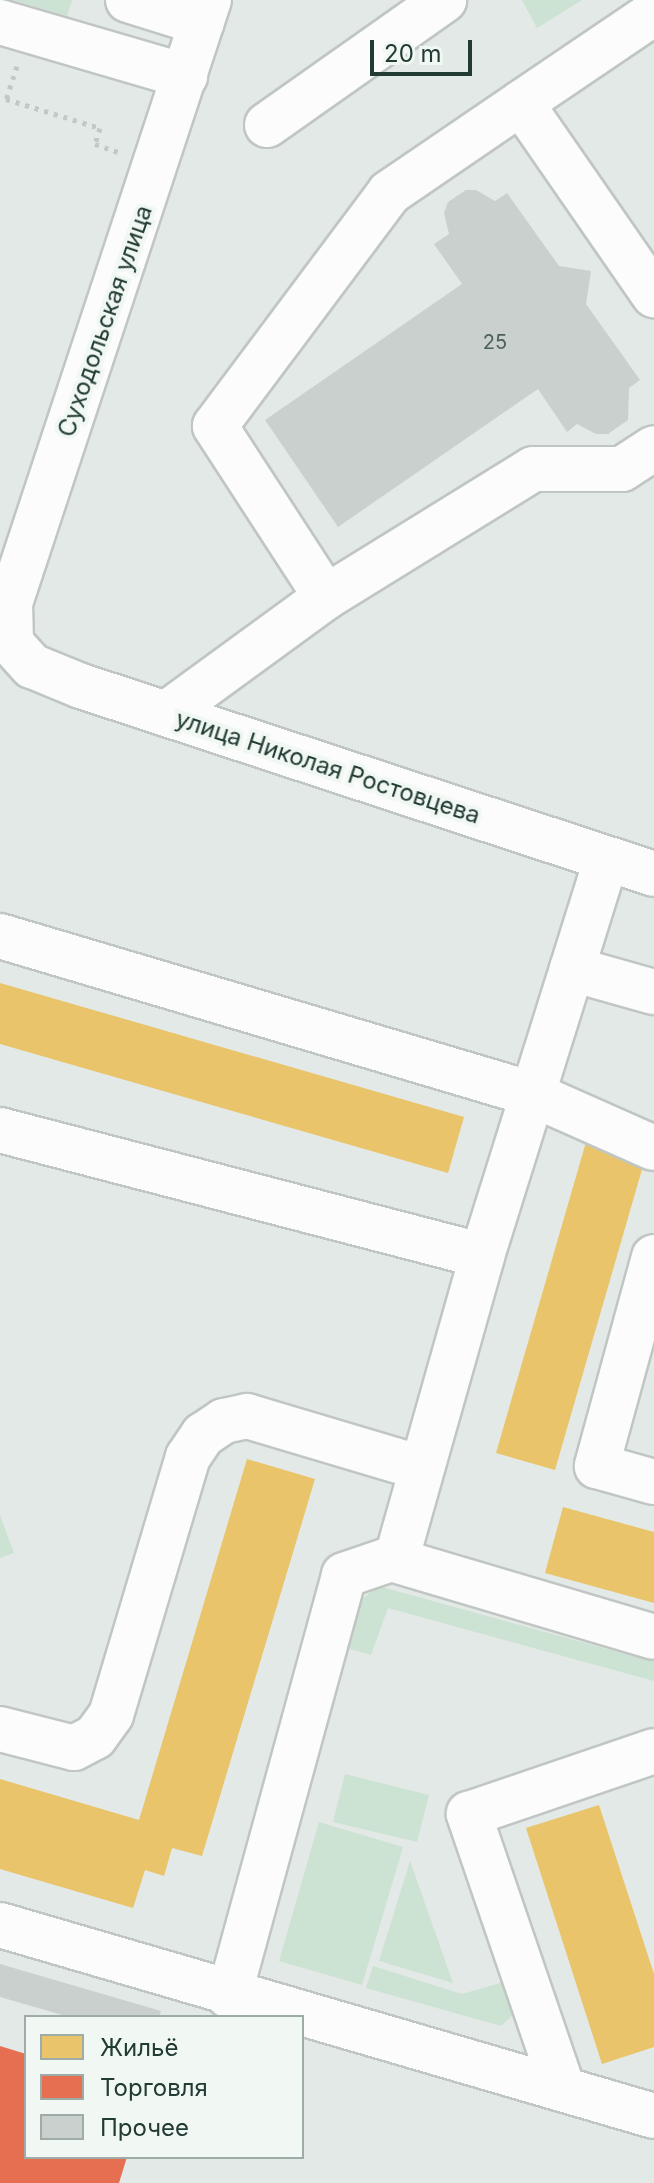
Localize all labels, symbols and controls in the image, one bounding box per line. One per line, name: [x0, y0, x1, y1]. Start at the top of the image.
scale bar: [374, 24, 476, 74]
text: 20 m: [384, 39, 442, 68]
street label: Суходольская улица: [52, 201, 158, 441]
house number: 25: [483, 330, 507, 354]
street label: улица Николая Ростовцева: [172, 704, 484, 830]
legend: [24, 2015, 304, 2159]
text: Жильё: [100, 2033, 178, 2062]
text: Торговля: [100, 2073, 208, 2102]
text: Прочее: [100, 2113, 189, 2142]

